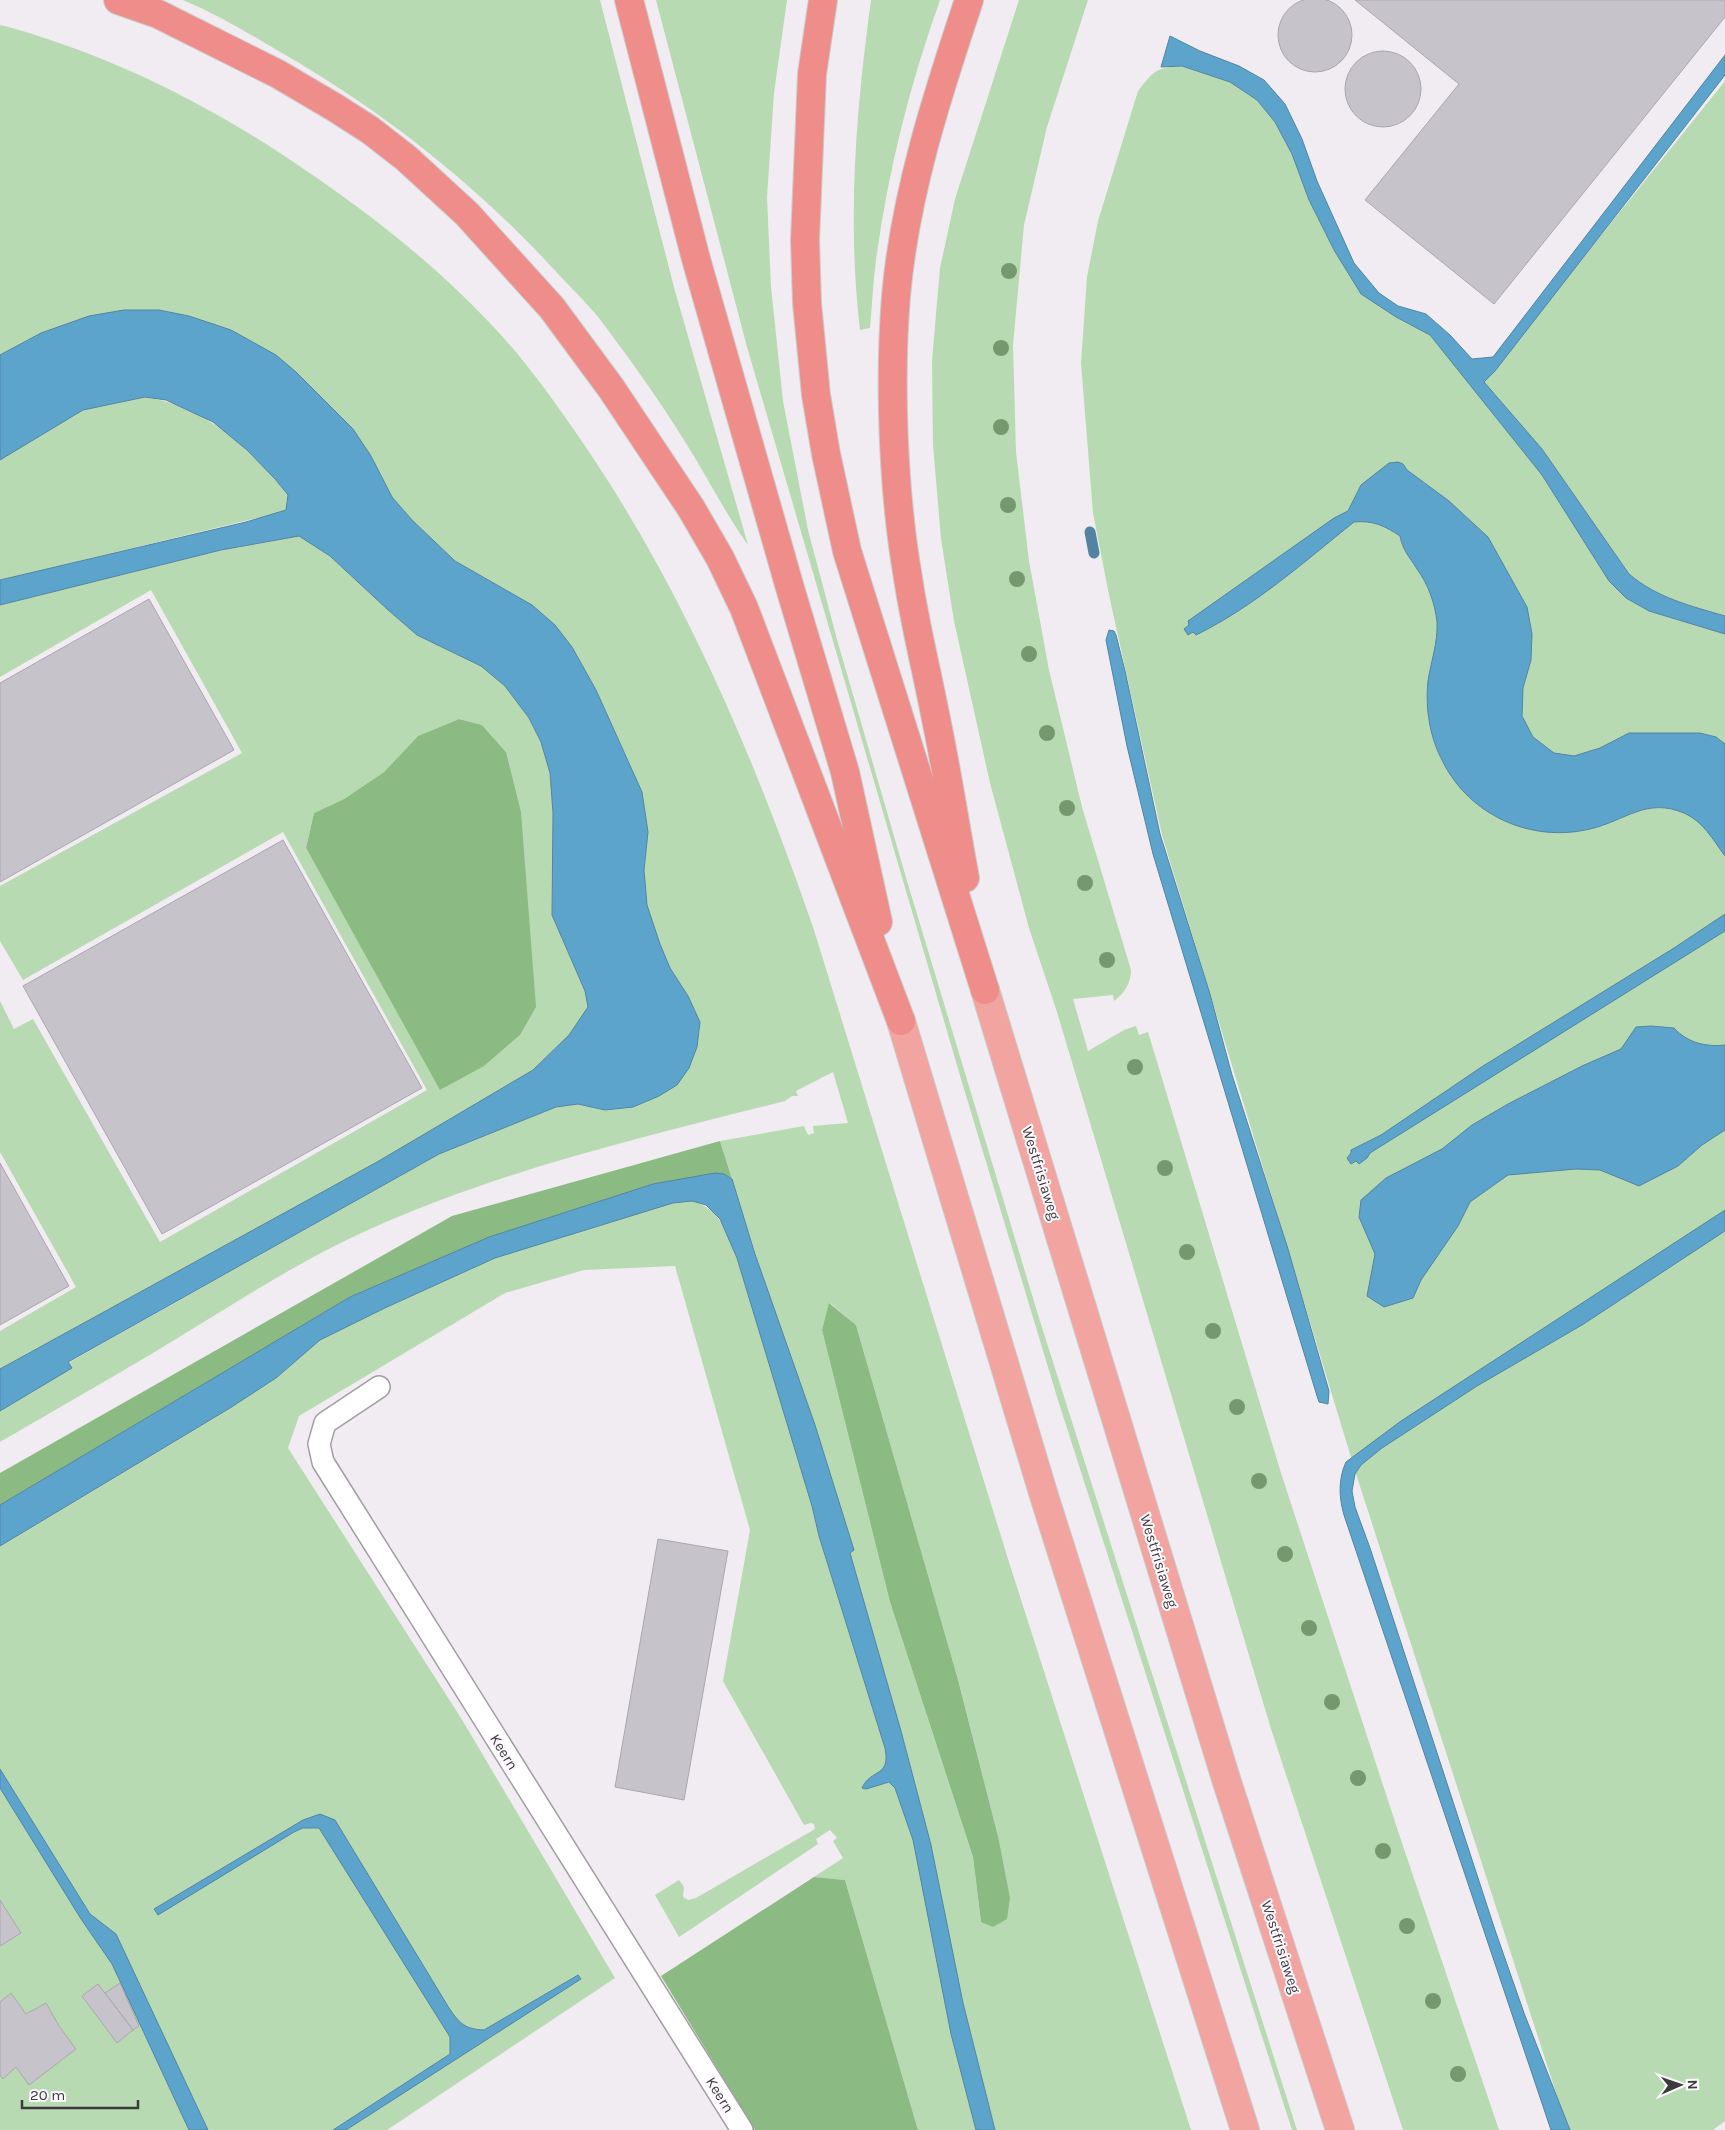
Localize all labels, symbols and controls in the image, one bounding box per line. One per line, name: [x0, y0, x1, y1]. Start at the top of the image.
street label: Westfrisiaweg: [1018, 1124, 1064, 1222]
street label: Westfrisiaweg: [1136, 1512, 1182, 1610]
street label: Keern: [486, 1731, 522, 1773]
street label: Westfrisiaweg: [1257, 1898, 1305, 1996]
north arrow: [1655, 2060, 1705, 2110]
street label: Keern: [702, 2074, 738, 2116]
scale bar: [22, 2078, 139, 2110]
text: N: [1684, 2079, 1701, 2090]
text: 20 m: [30, 2086, 65, 2104]

